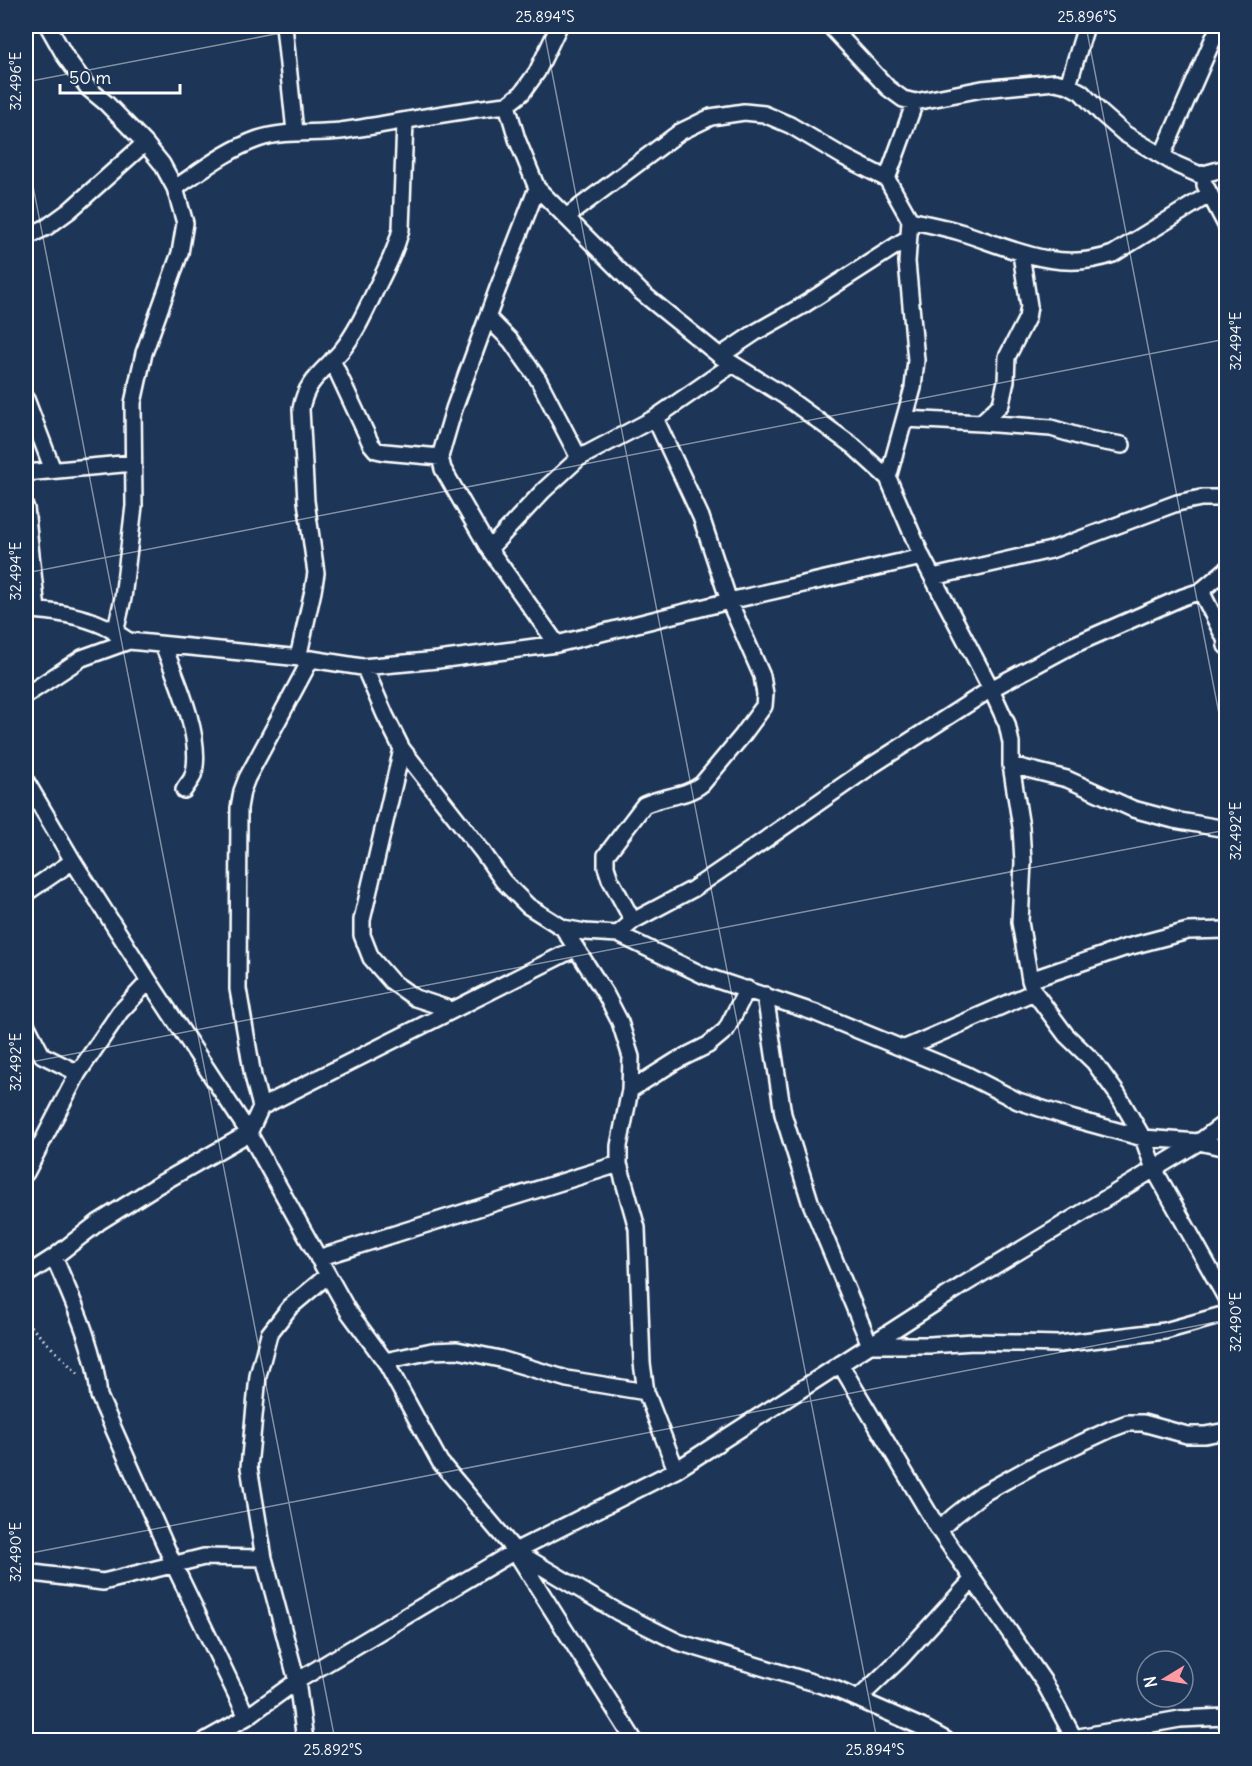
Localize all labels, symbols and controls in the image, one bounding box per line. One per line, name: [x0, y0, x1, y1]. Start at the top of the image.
text: 25.894°S: [515, 7, 575, 26]
text: 25.896°S: [1057, 7, 1117, 26]
text: 32.496°E: [6, 51, 25, 111]
scale bar: [60, 57, 180, 95]
text: 50 m: [69, 66, 111, 89]
text: 32.494°E: [1226, 311, 1245, 371]
text: 32.494°E: [6, 541, 25, 601]
text: 32.492°E: [1226, 801, 1245, 860]
text: 32.492°E: [6, 1032, 25, 1091]
text: 32.490°E: [1226, 1292, 1245, 1352]
text: 32.490°E: [6, 1522, 25, 1582]
north arrow: [1135, 1649, 1195, 1709]
text: N: [1139, 1675, 1161, 1689]
text: 25.892°S: [304, 1740, 362, 1759]
text: 25.894°S: [845, 1740, 905, 1759]

